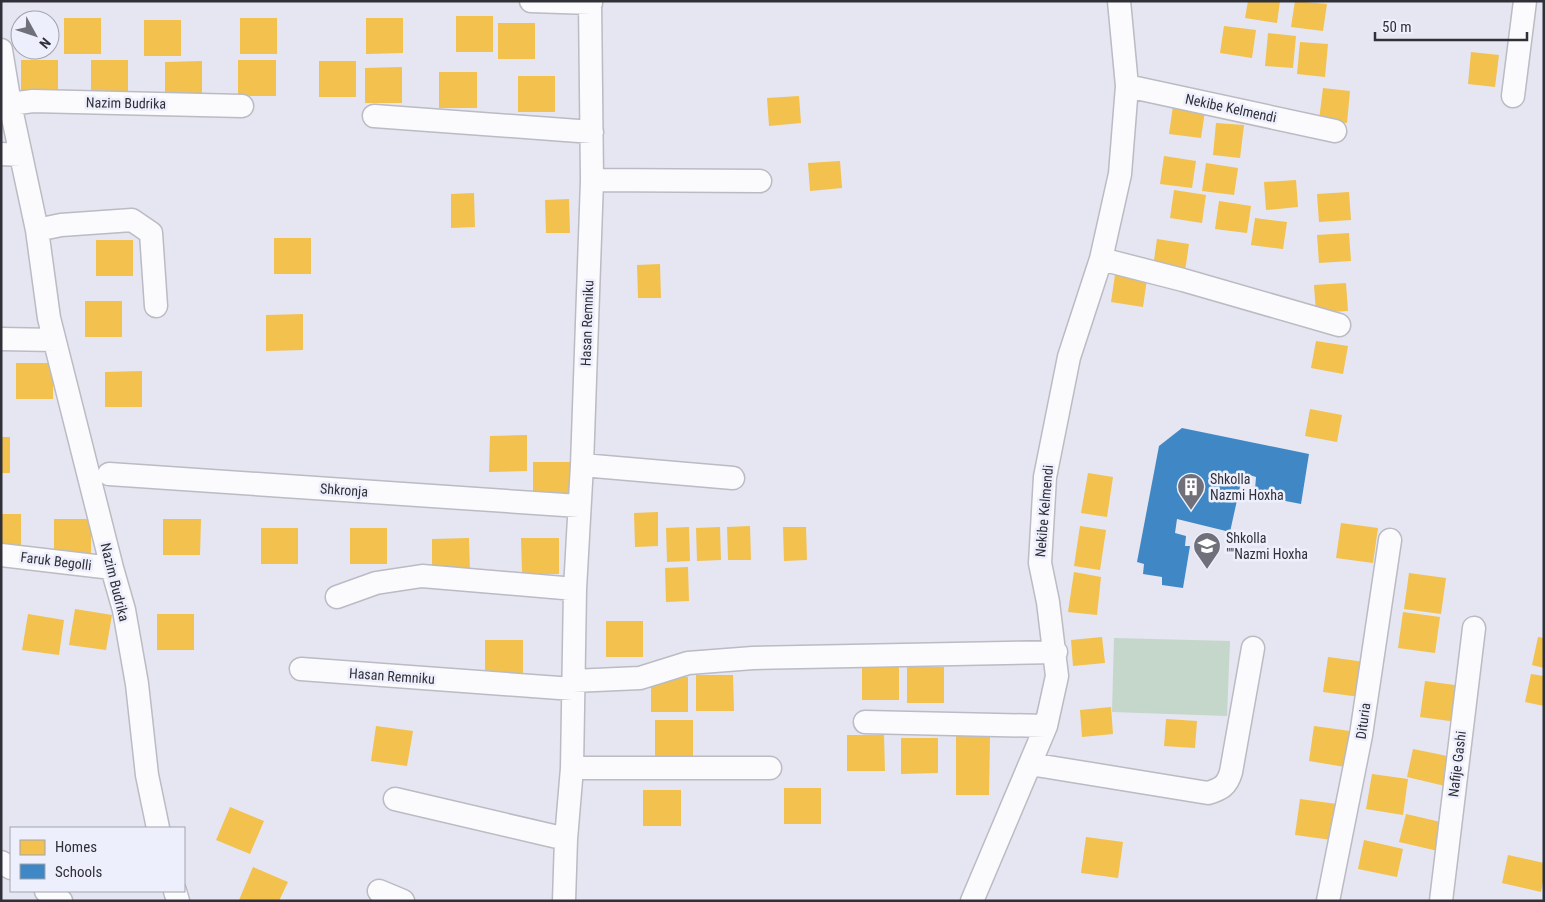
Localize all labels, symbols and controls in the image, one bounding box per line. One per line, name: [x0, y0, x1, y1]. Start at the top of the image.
north arrow: [10, 10, 60, 60]
scale bar: [1375, 10, 1528, 42]
text: 50 m: [1382, 18, 1412, 36]
text: N: [36, 35, 54, 52]
street label: Nekibe Kelmendi: [1184, 91, 1278, 125]
street label: Nazim Budrika: [86, 94, 166, 112]
street label: Hasan Remniku: [578, 280, 596, 366]
street label: Nekibe Kelmendi: [1032, 464, 1056, 558]
place label: Shkolla Nazmi Hoxha: [1210, 471, 1284, 503]
building icon: Shkolla Nazmi Hoxha: [1176, 472, 1206, 511]
street label: Shkronja: [319, 480, 369, 500]
place label: Shkolla ""Nazmi Hoxha: [1226, 530, 1308, 562]
school or university icon: Shkolla ""Nazmi Hoxha: [1192, 531, 1222, 570]
street label: Nazim Budrika: [98, 541, 132, 623]
street label: Faruk Begolli: [20, 549, 92, 573]
street label: Hasan Remniku: [349, 665, 435, 687]
street label: Dituria: [1353, 702, 1373, 740]
street label: Nafije Gashi: [1445, 730, 1469, 798]
legend: [10, 827, 185, 892]
text: Homes: [55, 838, 97, 856]
text: Schools: [55, 863, 102, 881]

